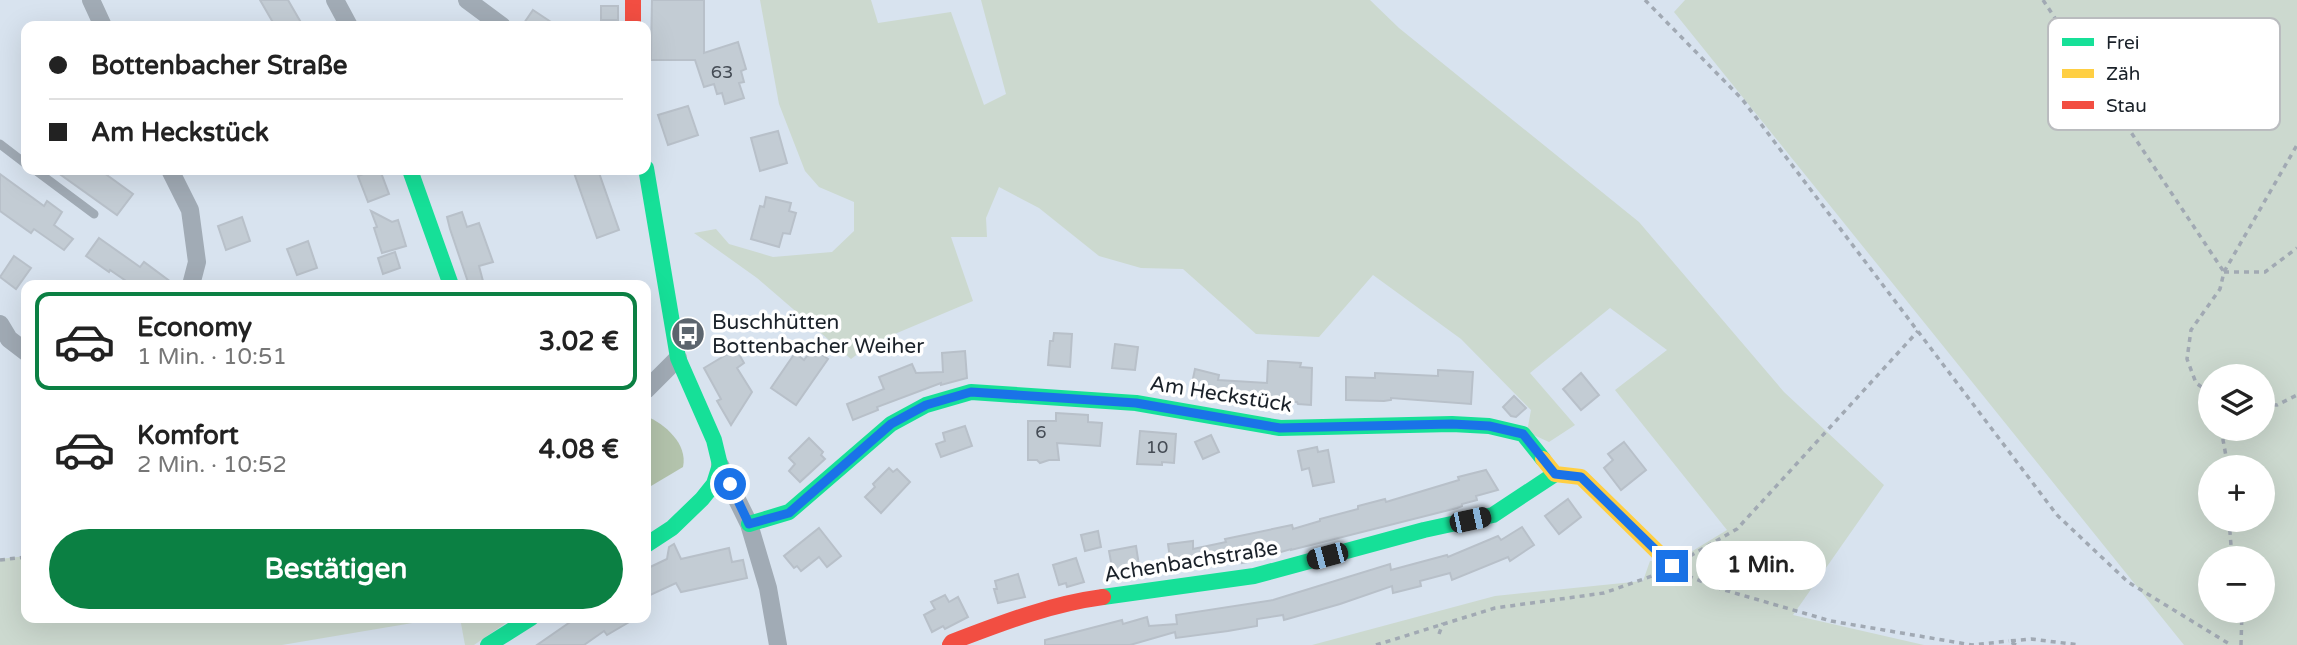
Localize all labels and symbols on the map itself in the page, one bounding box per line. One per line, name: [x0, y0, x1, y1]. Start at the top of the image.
legend: [2048, 18, 2280, 130]
text: Frei: [2106, 32, 2140, 54]
house number: 63: [711, 61, 733, 83]
text: Zäh: [2106, 63, 2140, 85]
text: Stau: [2106, 95, 2147, 117]
place label: Buschhütten Bottenbacher Weiher: [712, 310, 924, 359]
bus stop icon: Buschhütten Bottenbacher Weiher: [669, 315, 707, 353]
street label: Am Heckstück: [1148, 371, 1294, 418]
house number: 6: [1035, 421, 1047, 443]
house number: 10: [1146, 436, 1168, 458]
route start: [714, 468, 746, 500]
car: [1448, 505, 1493, 535]
street label: Achenbachstraße: [1102, 535, 1280, 588]
car: [1304, 540, 1351, 572]
callout: 1 Min.: [1696, 542, 1826, 590]
route end: [1656, 550, 1688, 582]

